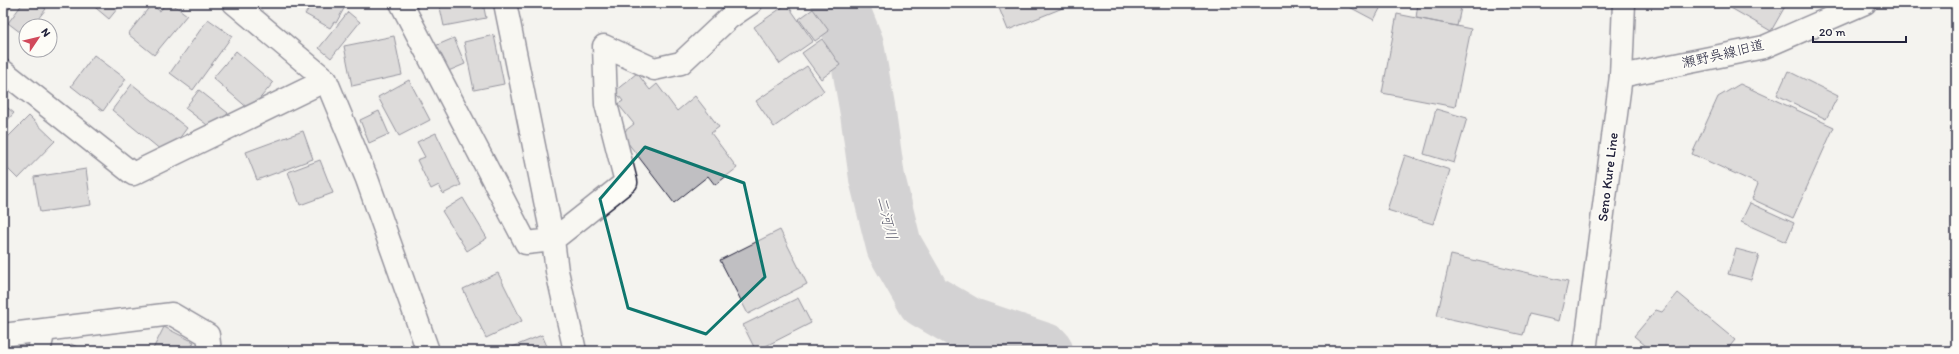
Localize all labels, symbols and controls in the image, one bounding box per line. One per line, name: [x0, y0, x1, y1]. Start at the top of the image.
north arrow: [18, 18, 58, 58]
scale bar: [1813, 18, 1906, 44]
text: 20 m: [1819, 25, 1846, 39]
text: N: [38, 26, 53, 39]
street label: 瀬野呉線旧道: [1680, 36, 1766, 72]
street label: Seno Kure Line: [1594, 131, 1622, 223]
water label: 二河川: [873, 194, 901, 242]

